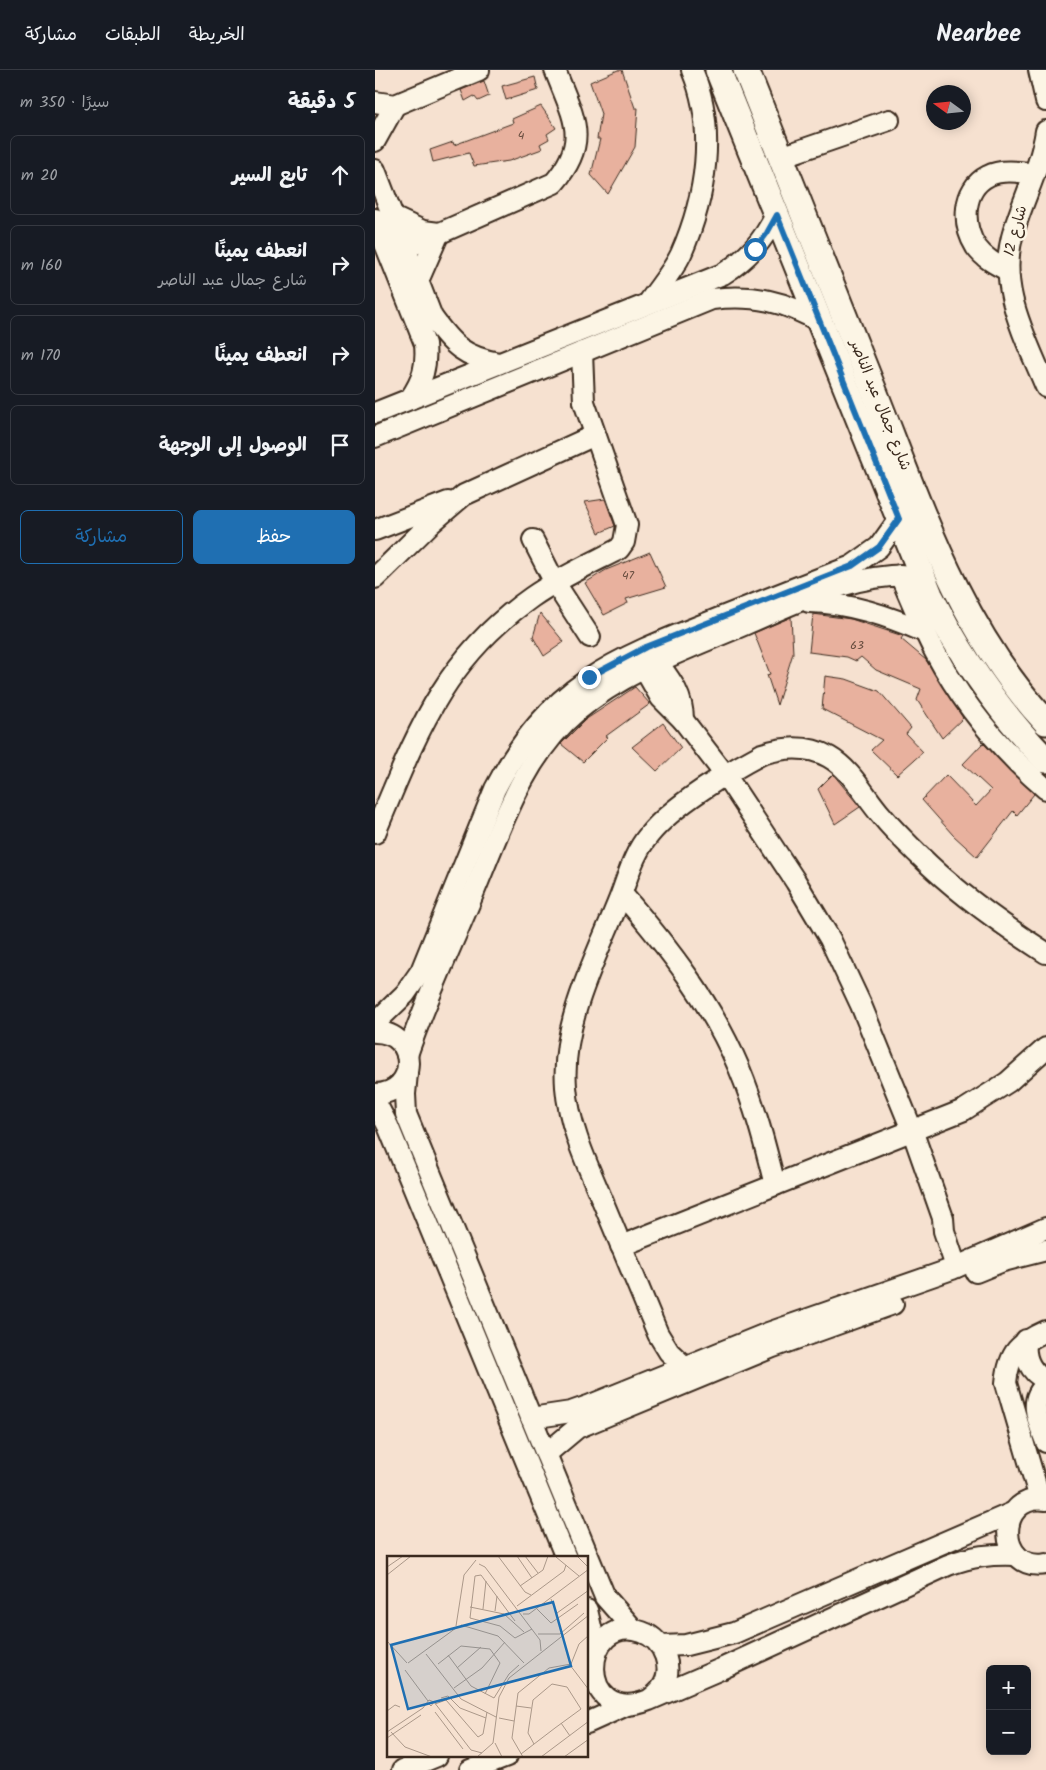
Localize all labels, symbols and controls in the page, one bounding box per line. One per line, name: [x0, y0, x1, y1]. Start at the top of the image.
text: Nearbee: [936, 15, 1021, 54]
text: مشاركة: [25, 21, 77, 50]
text: الطبقات: [105, 21, 161, 50]
text: الخريطة: [189, 21, 245, 50]
north arrow: [926, 85, 971, 130]
text: 5 دقيقة: [288, 86, 355, 119]
text: سيرًا · 350 m: [20, 90, 109, 115]
house number: 4: [518, 126, 525, 145]
text: تابع السير: [232, 161, 307, 191]
icon: ahead: [326, 161, 354, 189]
text: 20 m: [21, 163, 57, 188]
street label: شارع 12: [998, 203, 1034, 259]
text: انعطف يمينًا: [215, 237, 307, 267]
route start: [744, 238, 767, 261]
icon: right: [326, 251, 354, 279]
text: 160 m: [21, 253, 62, 278]
text: شارع جمال عبد الناصر: [158, 268, 307, 293]
street label: شارع جمال عبد الناصر: [842, 335, 917, 474]
text: انعطف يمينًا: [215, 341, 307, 371]
icon: right: [326, 341, 354, 369]
text: 170 m: [21, 343, 61, 368]
text: الوصول إلى الوجهة: [159, 431, 307, 461]
icon: arrive: [326, 431, 354, 459]
button: مشاركة: [20, 510, 183, 564]
button: حفظ: [193, 510, 355, 564]
house number: 47: [622, 566, 635, 585]
house number: 63: [850, 636, 864, 655]
route end: [578, 666, 601, 689]
inset map: [387, 1556, 589, 1758]
map controls: [986, 1665, 1031, 1755]
button: +: [986, 1665, 1031, 1710]
button: −: [986, 1710, 1031, 1755]

